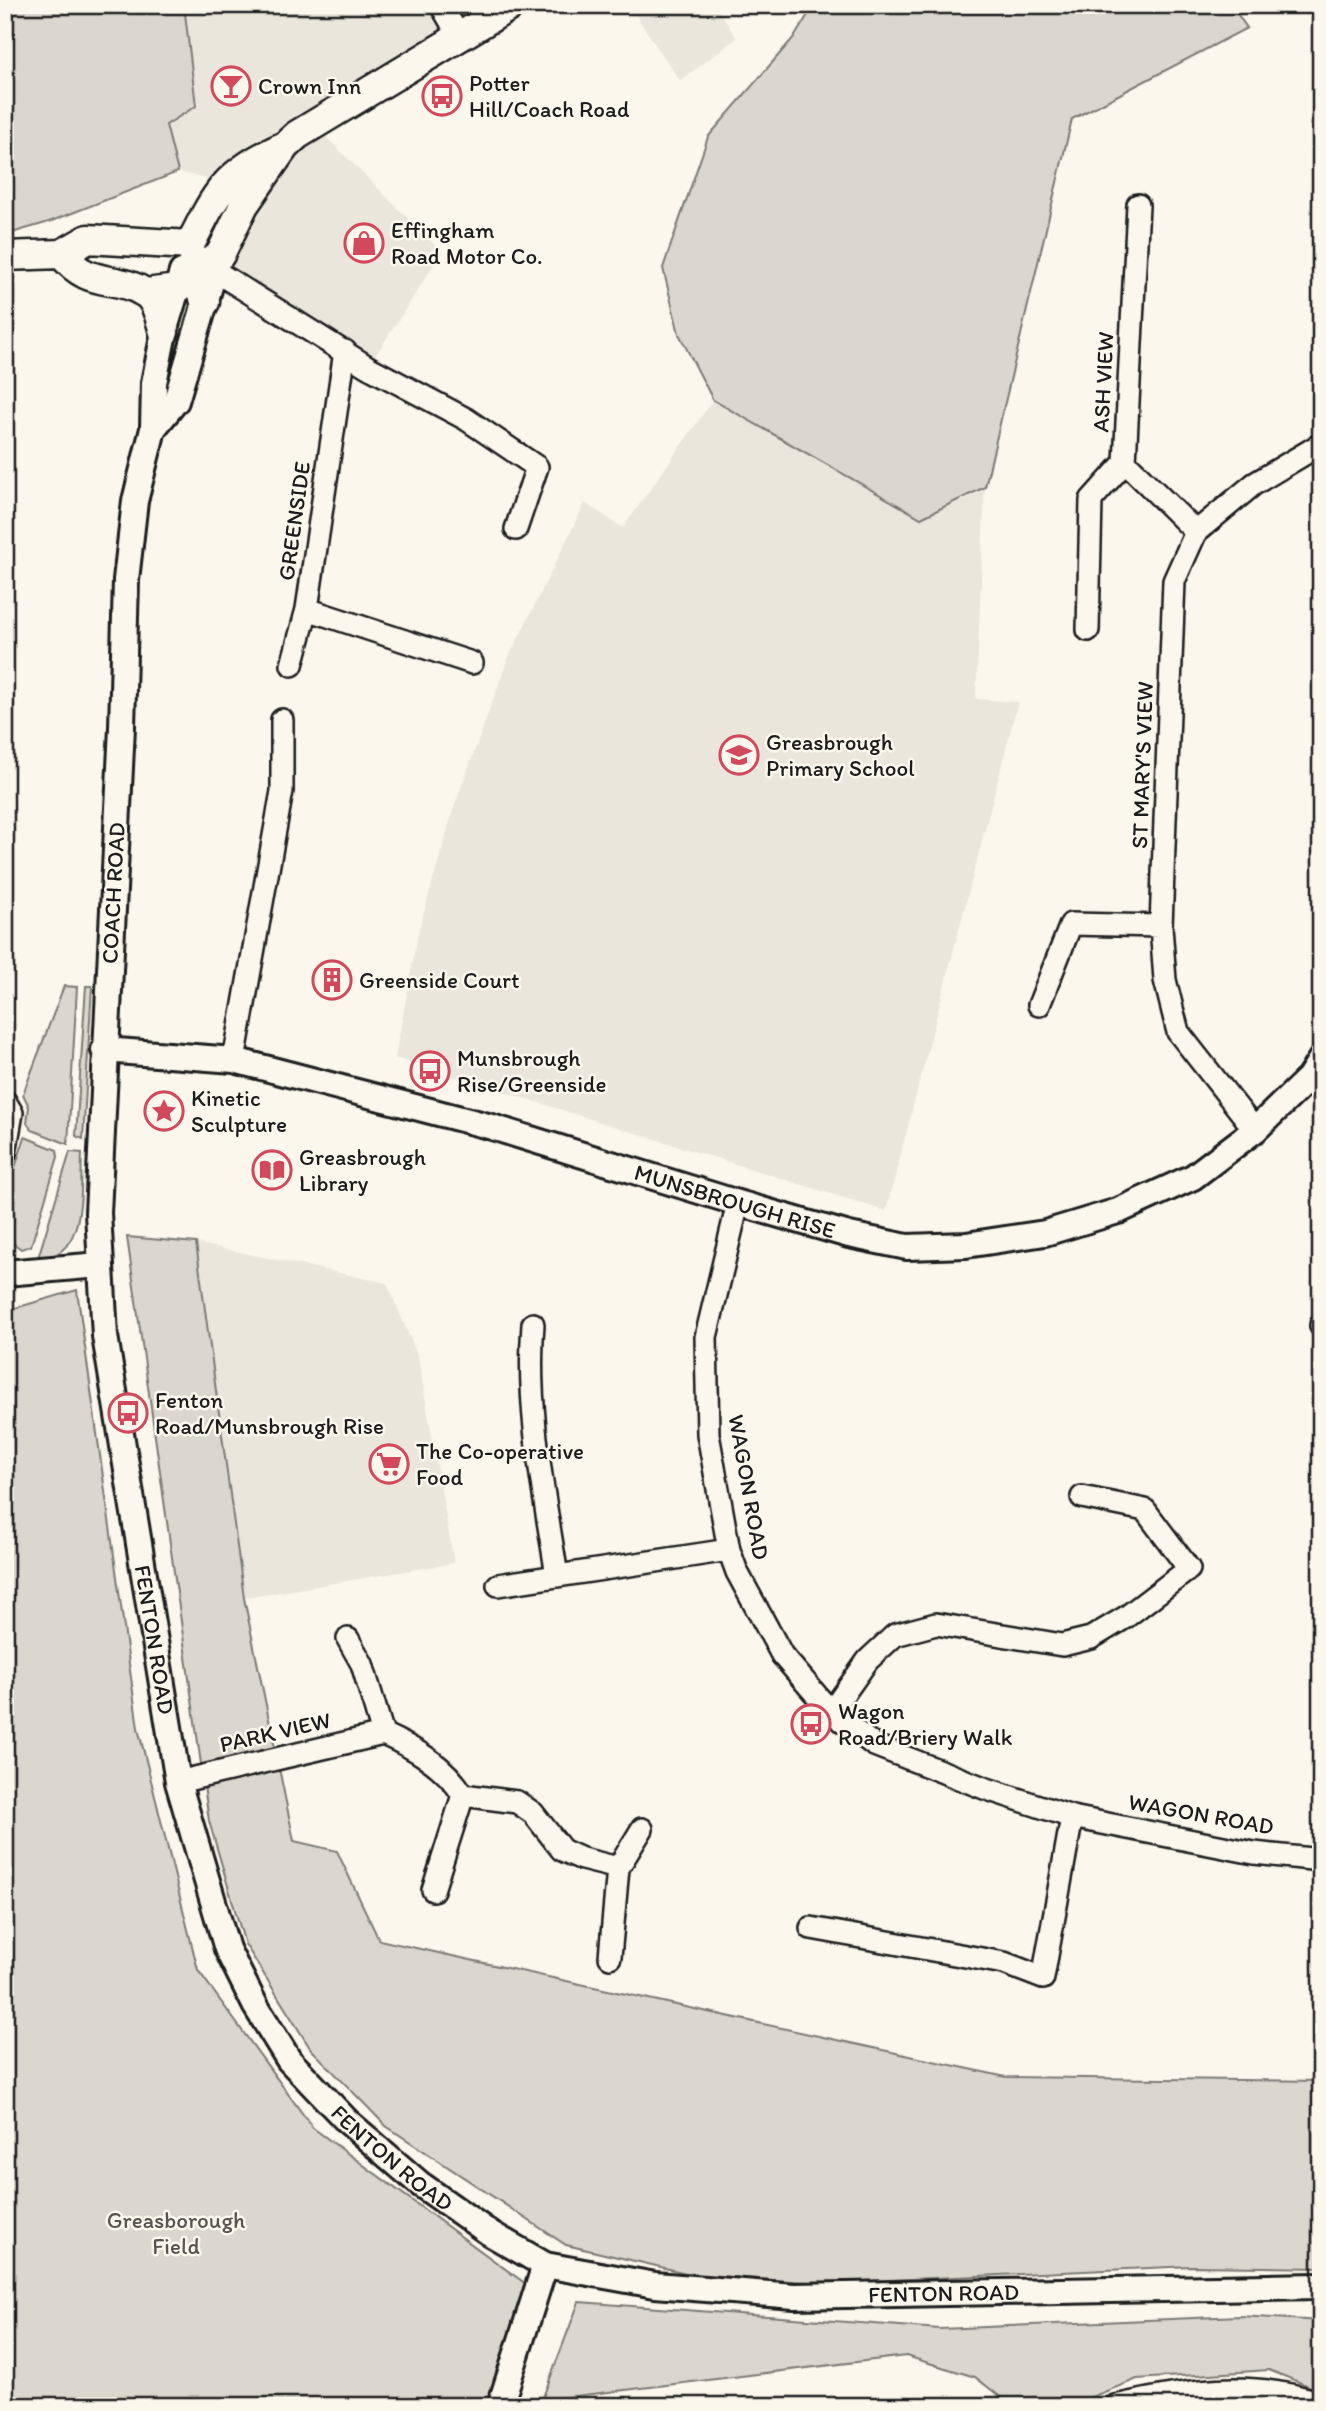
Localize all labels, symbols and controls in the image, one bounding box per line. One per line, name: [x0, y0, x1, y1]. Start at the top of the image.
bar icon: Crown Inn: [210, 65, 252, 107]
place label: Potter Hill/Coach Road: [469, 69, 630, 123]
place label: Crown Inn: [258, 72, 361, 100]
bus stop icon: Potter Hill/Coach Road: [421, 75, 463, 117]
place label: Effingham Road Motor Co.: [391, 216, 543, 270]
shop icon: Effingham Road Motor Co.: [343, 222, 385, 264]
street label: ASH VIEW: [1086, 331, 1120, 433]
street label: GREENSIDE: [272, 460, 316, 582]
street label: ST MARY'S VIEW: [1125, 680, 1159, 849]
place label: Greasbrough Primary School: [766, 728, 915, 782]
school or university icon: Greasbrough Primary School: [718, 734, 760, 776]
street label: COACH ROAD: [95, 821, 131, 965]
building icon: Greenside Court: [311, 959, 353, 1001]
place label: Greenside Court: [359, 966, 520, 994]
place label: Munsbrough Rise/Greenside: [457, 1044, 607, 1098]
bus stop icon: Munsbrough Rise/Greenside: [409, 1050, 451, 1092]
place label: Kinetic Sculpture: [191, 1084, 287, 1138]
place icon: Kinetic Sculpture: [143, 1090, 185, 1132]
place label: Greasbrough Library: [299, 1143, 426, 1197]
library icon: Greasbrough Library: [251, 1149, 293, 1191]
street label: MUNSBROUGH RISE: [631, 1158, 839, 1244]
place label: Fenton Road/Munsbrough Rise: [155, 1386, 384, 1440]
bus stop icon: Fenton Road/Munsbrough Rise: [107, 1392, 149, 1434]
street label: WAGON ROAD: [722, 1412, 776, 1562]
place label: The Co-operative Food: [416, 1437, 584, 1491]
supermarket icon: The Co-operative Food: [368, 1443, 410, 1485]
street label: FENTON ROAD: [129, 1563, 181, 1717]
place label: Wagon Road/Briery Walk: [838, 1697, 1013, 1751]
bus stop icon: Wagon Road/Briery Walk: [790, 1703, 832, 1745]
street label: PARK VIEW: [217, 1706, 334, 1758]
street label: WAGON ROAD: [1126, 1787, 1276, 1841]
street label: FENTON ROAD: [325, 2099, 459, 2217]
park label: Greasborough Field: [107, 2206, 245, 2260]
street label: FENTON ROAD: [868, 2278, 1019, 2309]

